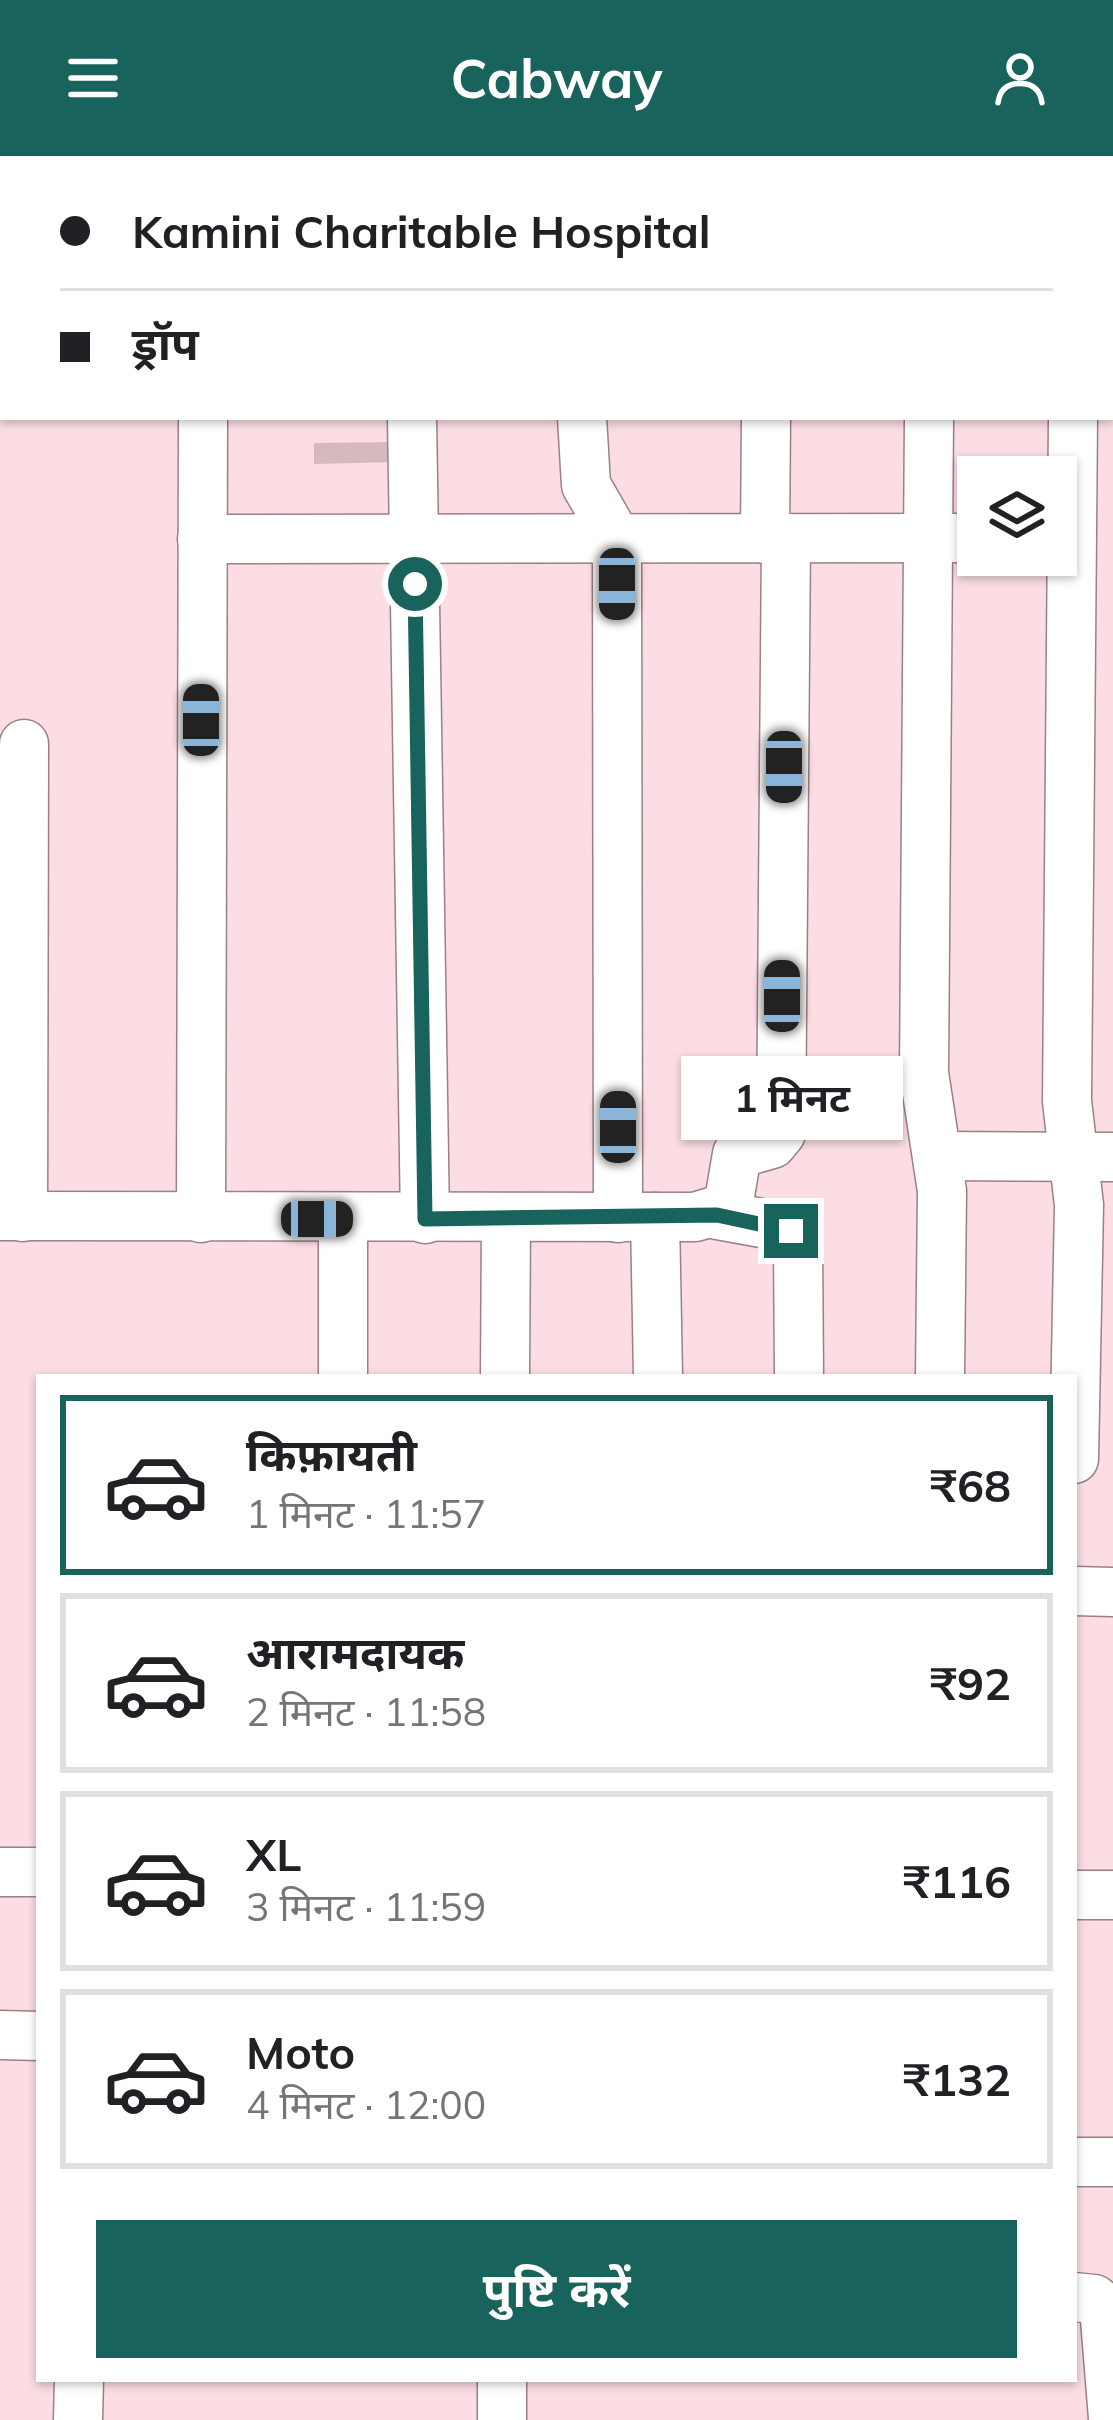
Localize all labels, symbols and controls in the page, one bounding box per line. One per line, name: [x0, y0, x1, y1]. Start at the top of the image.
text: Cabway: [450, 44, 663, 112]
icon: menu: [60, 45, 126, 111]
icon: person: [987, 45, 1053, 111]
text: Kamini Charitable Hospital: [132, 203, 711, 259]
text: ड्रॉप: [132, 315, 199, 371]
map controls: [957, 456, 1077, 576]
button: layers: [957, 456, 1077, 576]
car: [599, 548, 635, 620]
route start: [388, 557, 442, 611]
car: [183, 684, 219, 756]
car: [766, 731, 802, 803]
car: [764, 960, 800, 1032]
callout: 1 मिनट: [680, 1057, 902, 1141]
text: 1 मिनट: [734, 1073, 850, 1122]
car: [600, 1091, 636, 1163]
car: [281, 1201, 353, 1237]
route end: [764, 1204, 818, 1258]
text: किफ़ायती: [246, 1426, 417, 1482]
icon: car: [102, 1431, 210, 1539]
text: ₹68: [930, 1457, 1011, 1513]
text: 1 मिनट · 11:57: [246, 1489, 486, 1538]
text: आरामदायक: [246, 1624, 464, 1680]
icon: car: [102, 1629, 210, 1737]
text: ₹92: [930, 1655, 1011, 1711]
text: 2 मिनट · 11:58: [246, 1687, 486, 1736]
text: XL: [246, 1826, 301, 1882]
icon: car: [102, 1827, 210, 1935]
text: ₹116: [903, 1853, 1011, 1909]
text: 3 मिनट · 11:59: [246, 1882, 486, 1931]
text: Moto: [246, 2024, 355, 2080]
icon: car: [102, 2025, 210, 2133]
text: ₹132: [903, 2051, 1011, 2107]
text: 4 मिनट · 12:00: [246, 2080, 486, 2129]
button: पुष्टि करें: [96, 2220, 1017, 2358]

